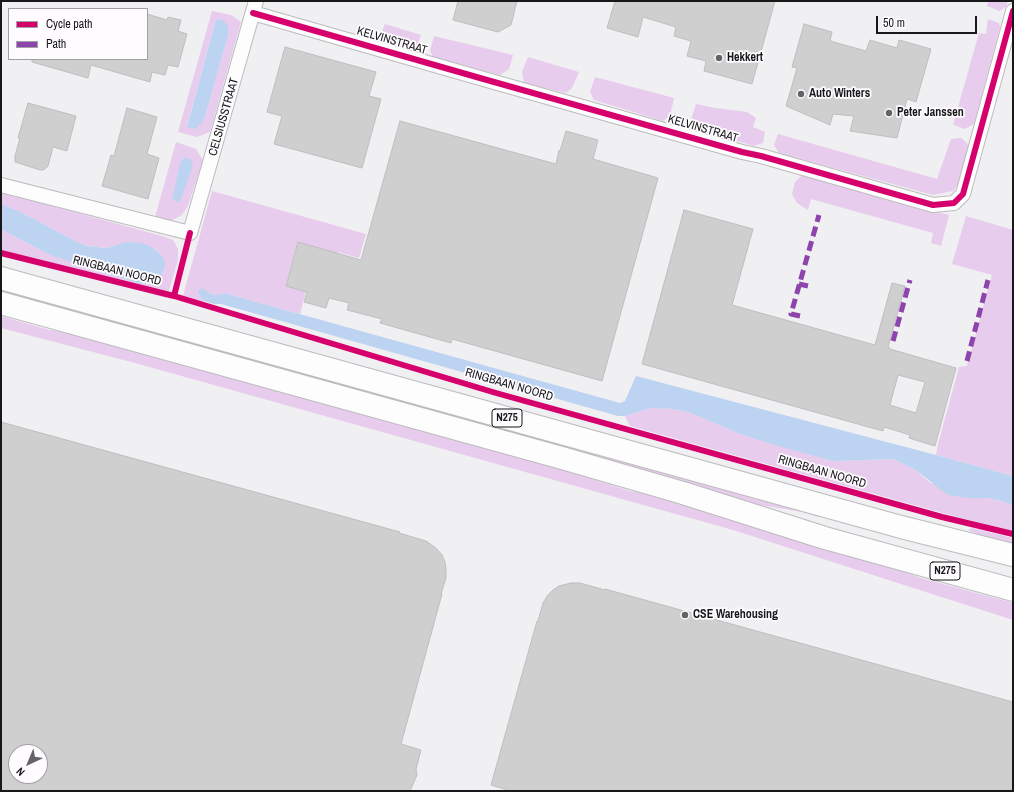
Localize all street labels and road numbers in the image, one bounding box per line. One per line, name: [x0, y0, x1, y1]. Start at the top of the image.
street label: KELVINSTRAAT: [355, 24, 429, 58]
street label: CELSIUSSTRAAT: [206, 76, 242, 158]
street label: KELVINSTRAAT: [666, 112, 740, 146]
street label: RINGBAAN NOORD: [71, 253, 163, 289]
street label: RINGBAAN NOORD: [463, 366, 555, 404]
road number: N275: [492, 409, 522, 427]
street label: RINGBAAN NOORD: [776, 453, 868, 491]
road number: N275: [930, 562, 960, 580]

